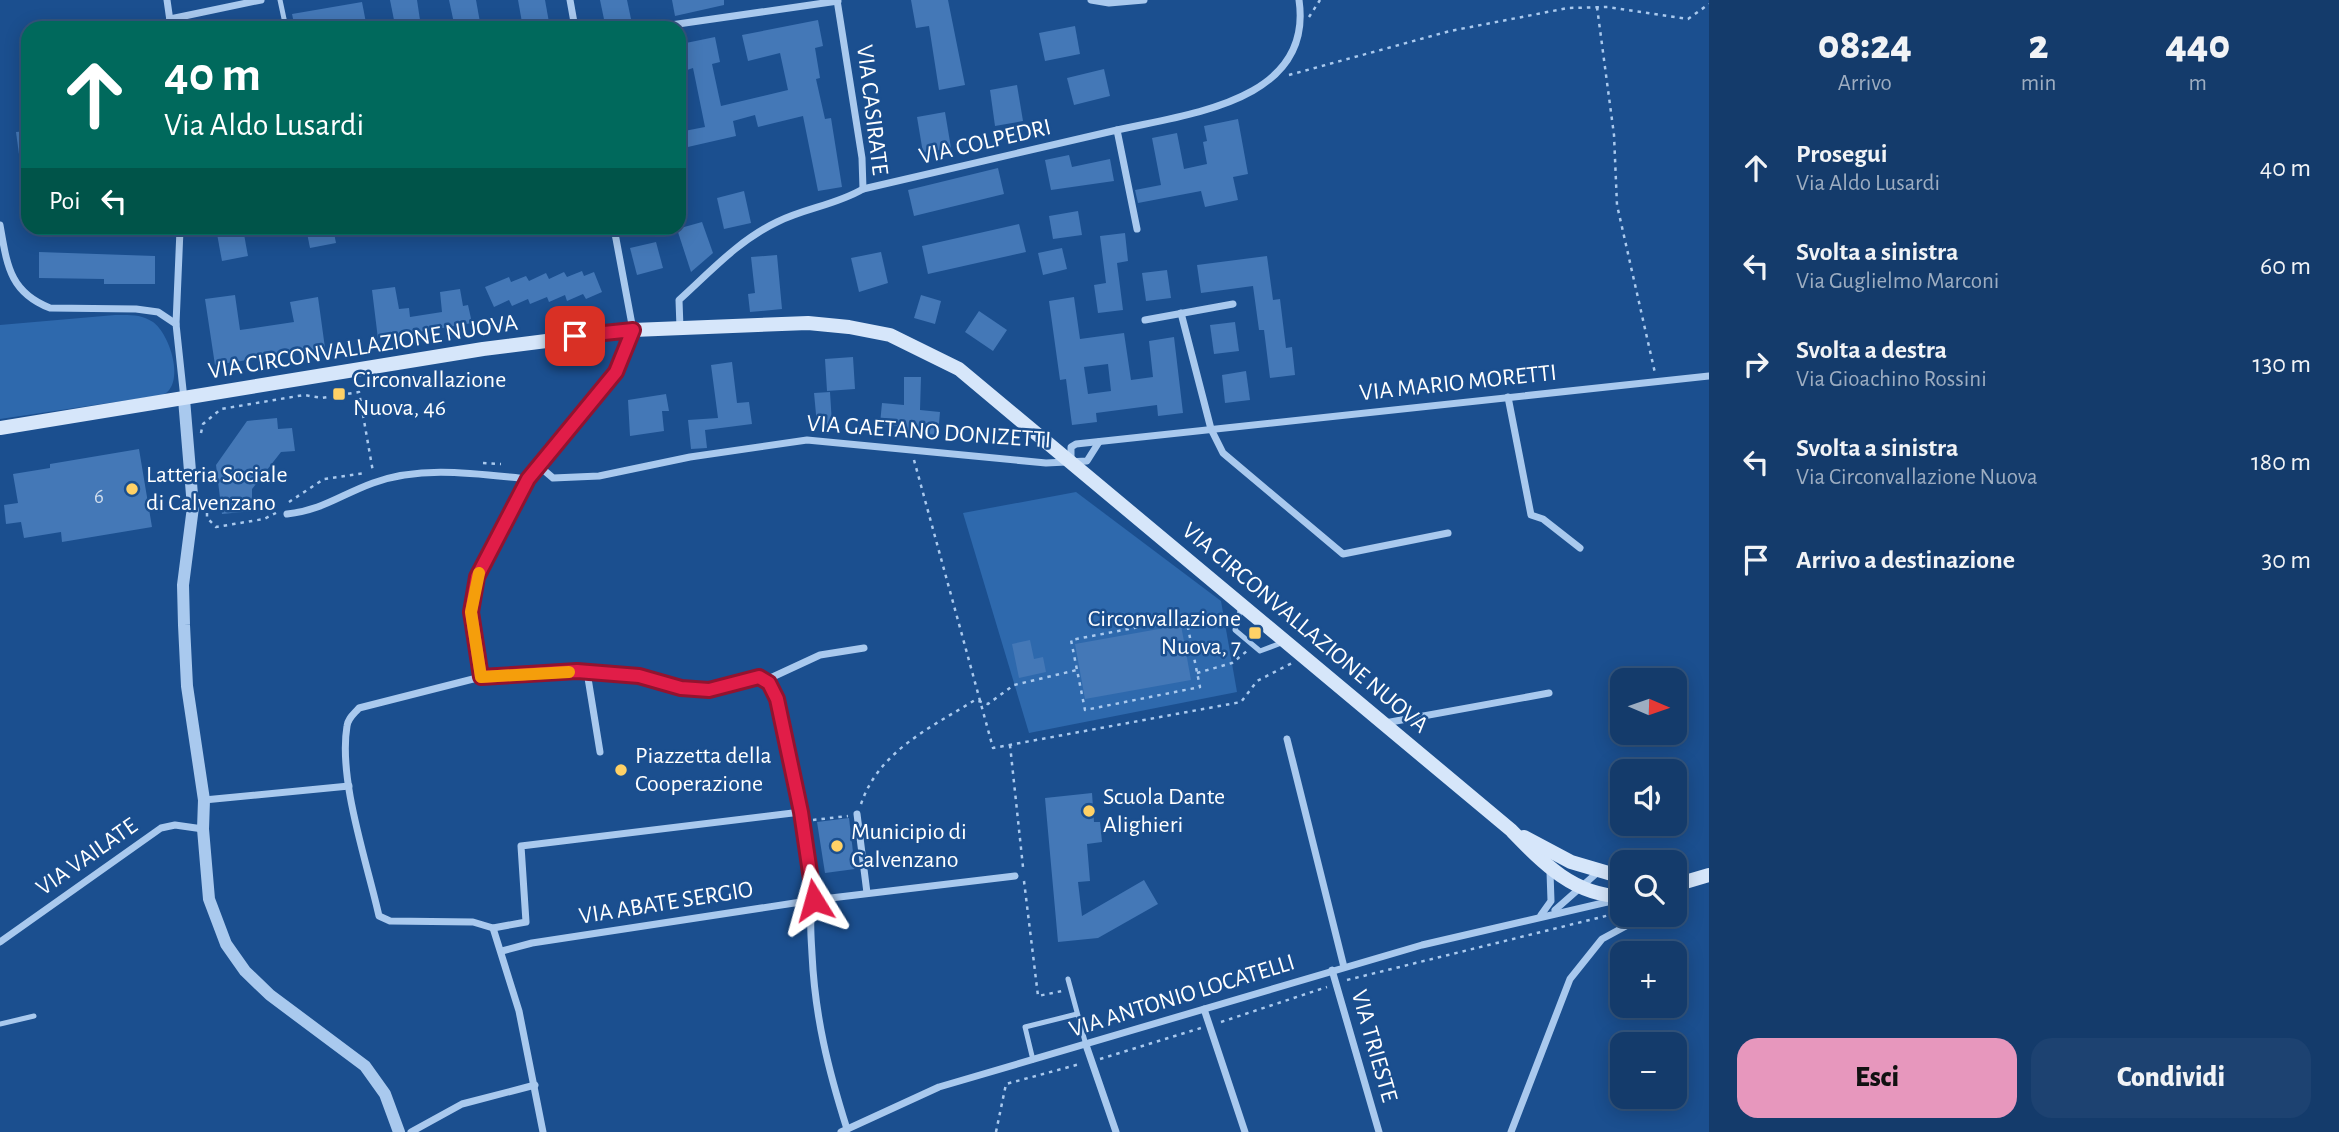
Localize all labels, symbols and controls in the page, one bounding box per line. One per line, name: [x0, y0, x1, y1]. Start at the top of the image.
text: 08:24: [1818, 24, 1912, 66]
text: 2: [2029, 24, 2049, 66]
text: 440: [2165, 24, 2230, 66]
street label: VIA CASIRATE: [852, 43, 892, 177]
icon: ahead: [49, 49, 140, 140]
text: 40 m: [164, 51, 261, 100]
text: Arrivo: [1838, 72, 1892, 95]
text: min: [2021, 72, 2057, 95]
text: m: [2189, 72, 2207, 95]
text: Via Aldo Lusardi: [164, 109, 364, 141]
street label: VIA COLPEDRI: [917, 115, 1053, 169]
text: Prosegui: [1796, 141, 1887, 167]
icon: ahead: [1737, 149, 1775, 187]
text: 40 m: [2260, 155, 2311, 181]
text: Via Aldo Lusardi: [1796, 172, 1940, 195]
icon: left: [95, 182, 133, 220]
text: Poi: [49, 188, 81, 214]
text: Svolta a sinistra: [1796, 239, 1958, 265]
icon: left: [1737, 247, 1775, 285]
text: 60 m: [2260, 253, 2311, 279]
text: Via Guglielmo Marconi: [1796, 270, 1999, 293]
pin: [545, 306, 605, 366]
street label: VIA CIRCONVALLAZIONE NUOVA: [206, 311, 520, 383]
icon: arrive: [556, 317, 594, 355]
text: Svolta a destra: [1796, 337, 1947, 363]
icon: right: [1737, 345, 1775, 383]
text: 130 m: [2253, 351, 2311, 377]
street label: VIA MARIO MORETTI: [1358, 361, 1558, 405]
place label: Circonvallazione Nuova, 46: [353, 368, 506, 420]
text: Via Gioachino Rossini: [1796, 368, 1987, 391]
marker: Circonvallazione Nuova, 46: [331, 386, 347, 402]
street label: VIA GAETANO DONIZETTI: [806, 411, 1052, 453]
text: Svolta a sinistra: [1796, 435, 1958, 461]
icon: left: [1737, 443, 1775, 481]
text: 180 m: [2251, 449, 2311, 475]
place label: Latteria Sociale di Calvenzano: [146, 463, 287, 515]
text: Via Circonvallazione Nuova: [1796, 466, 2038, 489]
marker: Latteria Sociale di Calvenzano: [124, 481, 140, 497]
house number: 6: [94, 486, 104, 507]
street label: VIA CIRCONVALLAZIONE NUOVA: [1177, 518, 1433, 738]
icon: arrive: [1737, 541, 1775, 579]
text: Arrivo a destinazione: [1796, 547, 2015, 573]
text: 30 m: [2261, 547, 2311, 573]
place label: Circonvallazione Nuova, 7: [1088, 607, 1241, 659]
marker: Circonvallazione Nuova, 7: [1247, 625, 1263, 641]
north arrow: [1610, 668, 1687, 746]
map controls: [1610, 668, 1687, 1109]
place label: Piazzetta della Cooperazione: [635, 744, 772, 796]
button: sound: [1610, 759, 1687, 836]
marker: Piazzetta della Cooperazione: [613, 762, 629, 778]
place label: Scuola Dante Alighieri: [1103, 785, 1225, 837]
marker: Scuola Dante Alighieri: [1081, 803, 1097, 819]
street label: VIA VAILATE: [32, 813, 142, 900]
place label: Municipio di Calvenzano: [851, 820, 967, 872]
marker: Municipio di Calvenzano: [829, 838, 845, 854]
button: search: [1610, 850, 1687, 927]
position arrow: [777, 863, 851, 937]
street label: VIA ABATE SERGIO: [577, 877, 755, 929]
button: +: [1610, 941, 1687, 1018]
street label: VIA ANTONIO LOCATELLI: [1066, 950, 1298, 1042]
street label: VIA TRIESTE: [1347, 987, 1402, 1105]
button: −: [1610, 1032, 1687, 1109]
button: Esci: [1737, 1038, 2017, 1118]
button: Condividi: [2031, 1038, 2311, 1118]

